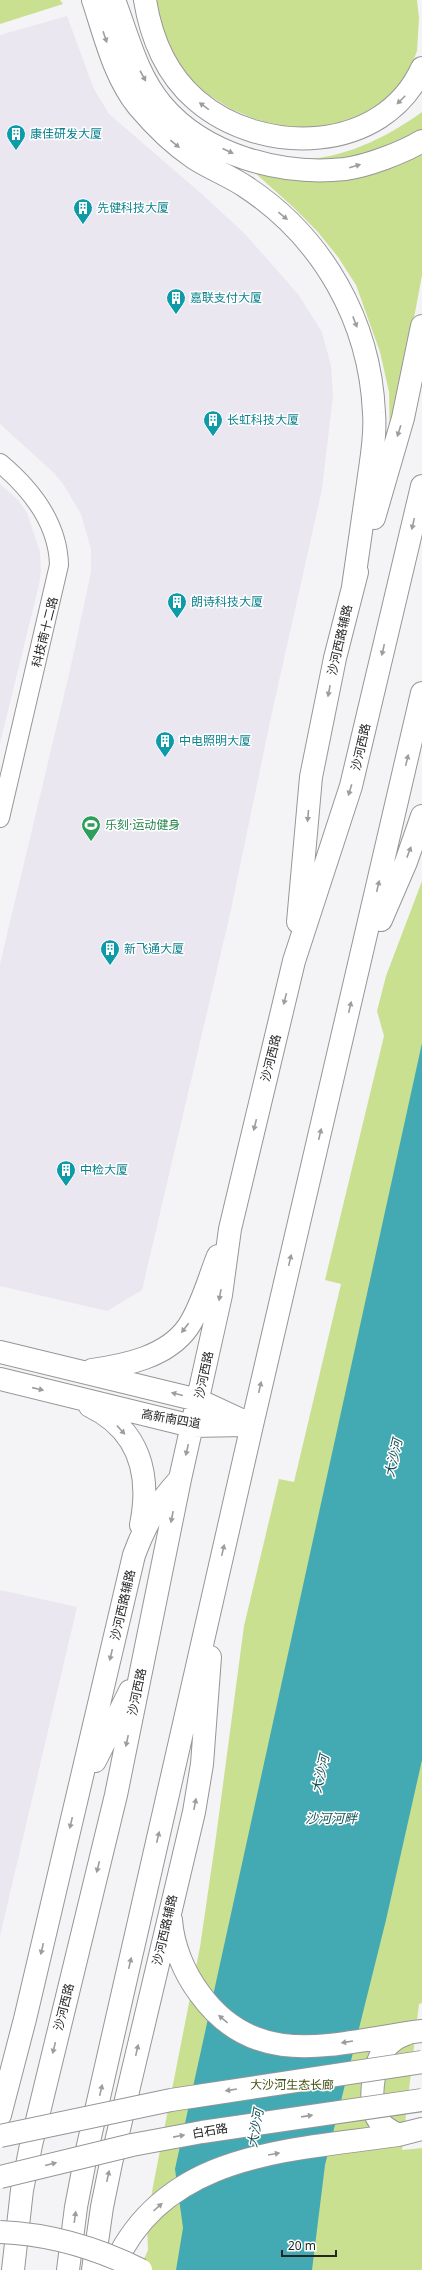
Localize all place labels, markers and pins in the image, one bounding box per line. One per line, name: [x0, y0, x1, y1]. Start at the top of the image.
building icon: 康佳研发大厦: [5, 123, 27, 151]
place label: 康佳研发大厦: [30, 125, 102, 142]
building icon: 先健科技大厦: [72, 197, 94, 225]
place label: 先健科技大厦: [97, 199, 169, 216]
building icon: 嘉联支付大厦: [165, 287, 187, 315]
place label: 嘉联支付大厦: [190, 289, 262, 306]
building icon: 长虹科技大厦: [202, 409, 224, 437]
place label: 长虹科技大厦: [227, 411, 299, 428]
building icon: 朗诗科技大厦: [166, 591, 188, 619]
place label: 朗诗科技大厦: [191, 593, 263, 610]
building icon: 中电照明大厦: [154, 730, 176, 758]
place label: 中电照明大厦: [179, 732, 251, 749]
sports icon: 乐刻·运动健身: [80, 814, 102, 842]
place label: 乐刻·运动健身: [105, 816, 180, 833]
building icon: 新飞通大厦: [99, 938, 121, 966]
place label: 新飞通大厦: [124, 940, 184, 957]
building icon: 中检大厦: [55, 1159, 77, 1187]
place label: 中检大厦: [80, 1161, 128, 1178]

